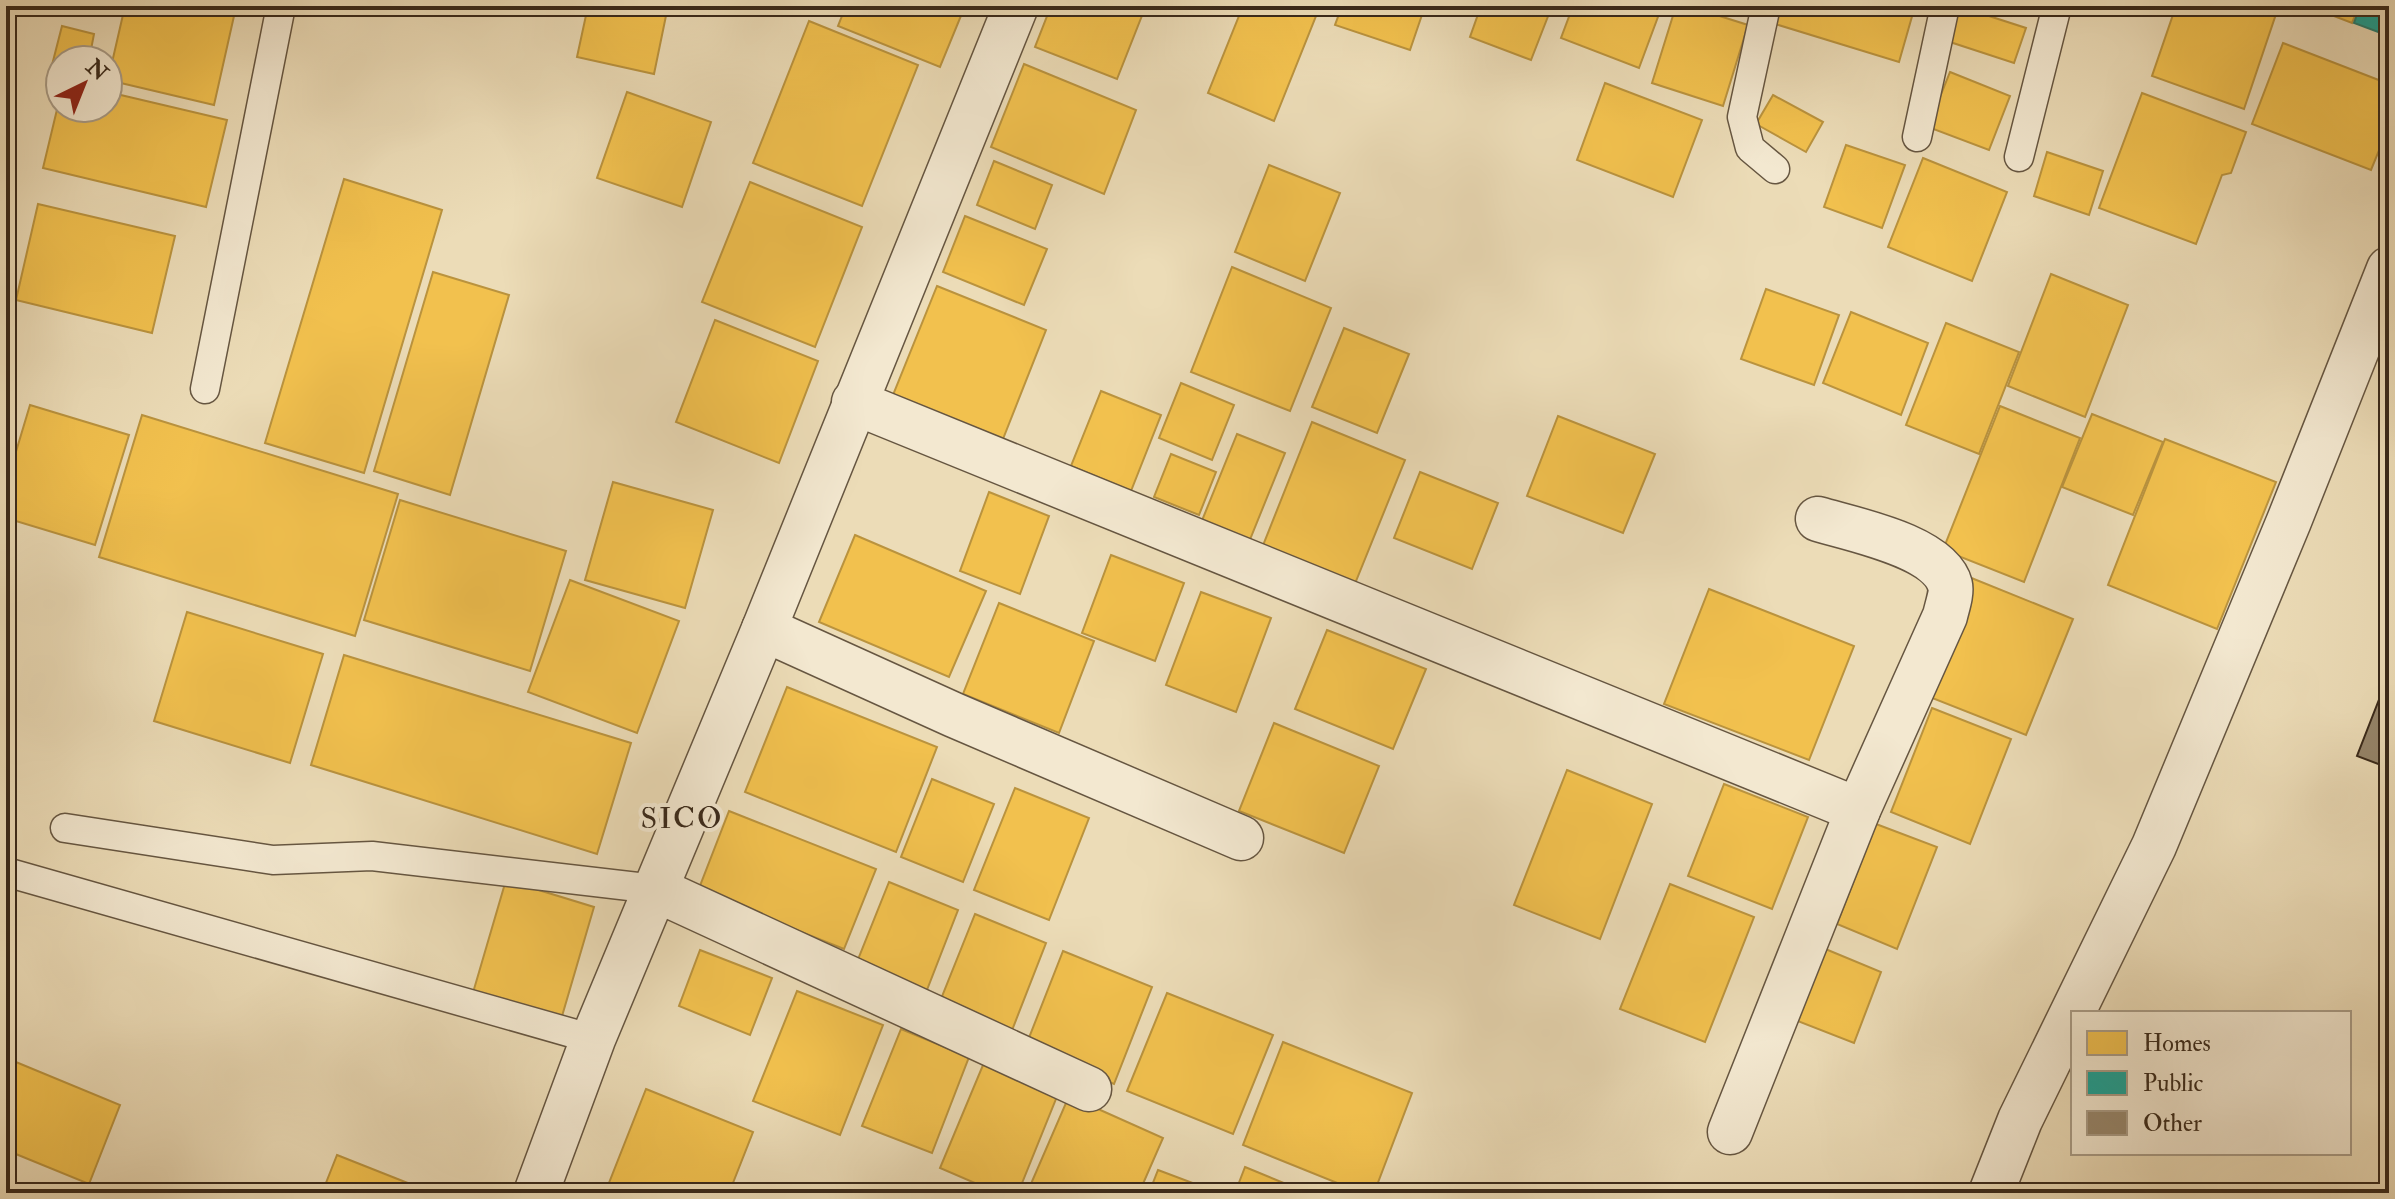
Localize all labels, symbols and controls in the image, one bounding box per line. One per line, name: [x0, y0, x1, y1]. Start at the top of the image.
north arrow: [44, 44, 124, 124]
text: N: [79, 52, 114, 87]
district label: SICO: [641, 800, 724, 837]
legend: [2071, 1011, 2351, 1155]
text: Homes: [2143, 1028, 2211, 1059]
text: Public: [2143, 1068, 2203, 1099]
text: Other: [2143, 1108, 2202, 1139]

